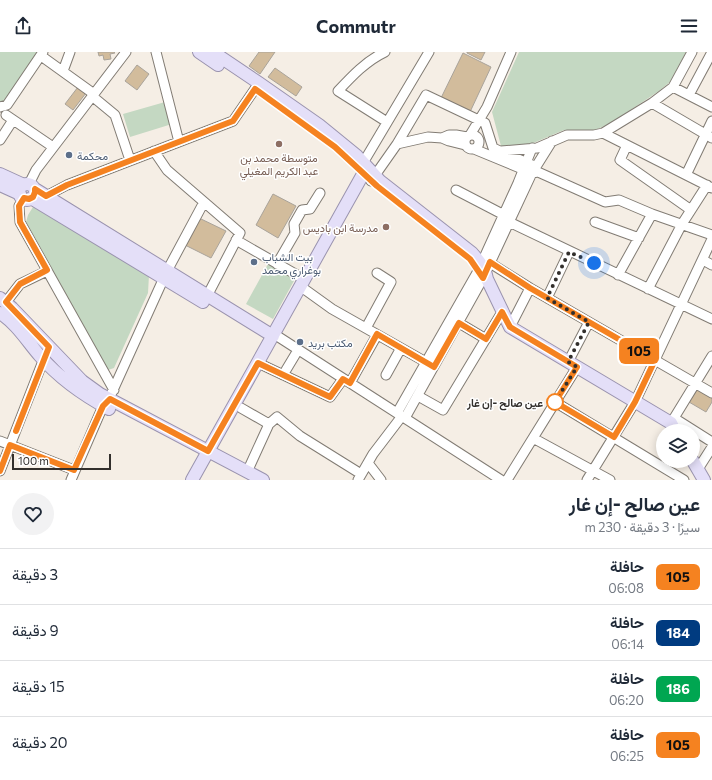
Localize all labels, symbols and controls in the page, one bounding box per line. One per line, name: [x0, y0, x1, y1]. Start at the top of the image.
icon: share: [12, 15, 34, 37]
text: Commutr: [316, 15, 396, 37]
icon: menu: [678, 15, 700, 37]
marker: متوسطة محمد بن عبد الكريم المغيلي: [274, 139, 284, 149]
place label: محكمة: [77, 149, 108, 162]
marker: محكمة: [64, 150, 74, 160]
place label: متوسطة محمد بن عبد الكريم المغيلي: [240, 151, 319, 181]
place label: مدرسة ابن باديس: [303, 221, 378, 235]
marker: مدرسة ابن باديس: [381, 222, 391, 232]
place label: بيت الشباب بوغراري محمد: [262, 250, 321, 280]
your location: [584, 253, 604, 273]
marker: بيت الشباب بوغراري محمد: [249, 257, 259, 267]
place label: مكتب بريد: [308, 336, 353, 350]
marker: مكتب بريد: [295, 337, 305, 347]
line badge: 105: [616, 338, 662, 364]
text: 105: [627, 342, 651, 359]
marker: عين صالح -إن غار: [546, 393, 564, 411]
place label: عين صالح -إن غار: [466, 396, 543, 411]
map controls: [656, 424, 700, 468]
button: layers: [656, 424, 700, 468]
scale bar: [12, 452, 111, 471]
text: 100 m: [18, 454, 49, 467]
text: عين صالح -إن غار: [569, 492, 700, 515]
button: heart: [12, 493, 54, 535]
text: سيرًا · 3 دقيقة · 230 m: [584, 519, 700, 535]
text: حافلة: [610, 557, 644, 575]
text: 3 دقيقة: [12, 565, 58, 583]
text: 105: [666, 568, 690, 585]
text: 06:08: [608, 580, 644, 596]
text: حافلة: [610, 613, 644, 631]
text: 9 دقيقة: [12, 621, 59, 639]
text: 184: [666, 624, 690, 641]
text: 06:14: [611, 636, 644, 652]
text: حافلة: [610, 669, 644, 687]
text: 15 دقيقة: [12, 677, 65, 695]
text: 186: [666, 680, 690, 697]
text: 06:20: [609, 692, 644, 708]
text: حافلة: [610, 725, 644, 743]
text: 20 دقيقة: [12, 733, 68, 751]
text: 105: [666, 736, 690, 753]
text: 06:25: [610, 748, 644, 764]

